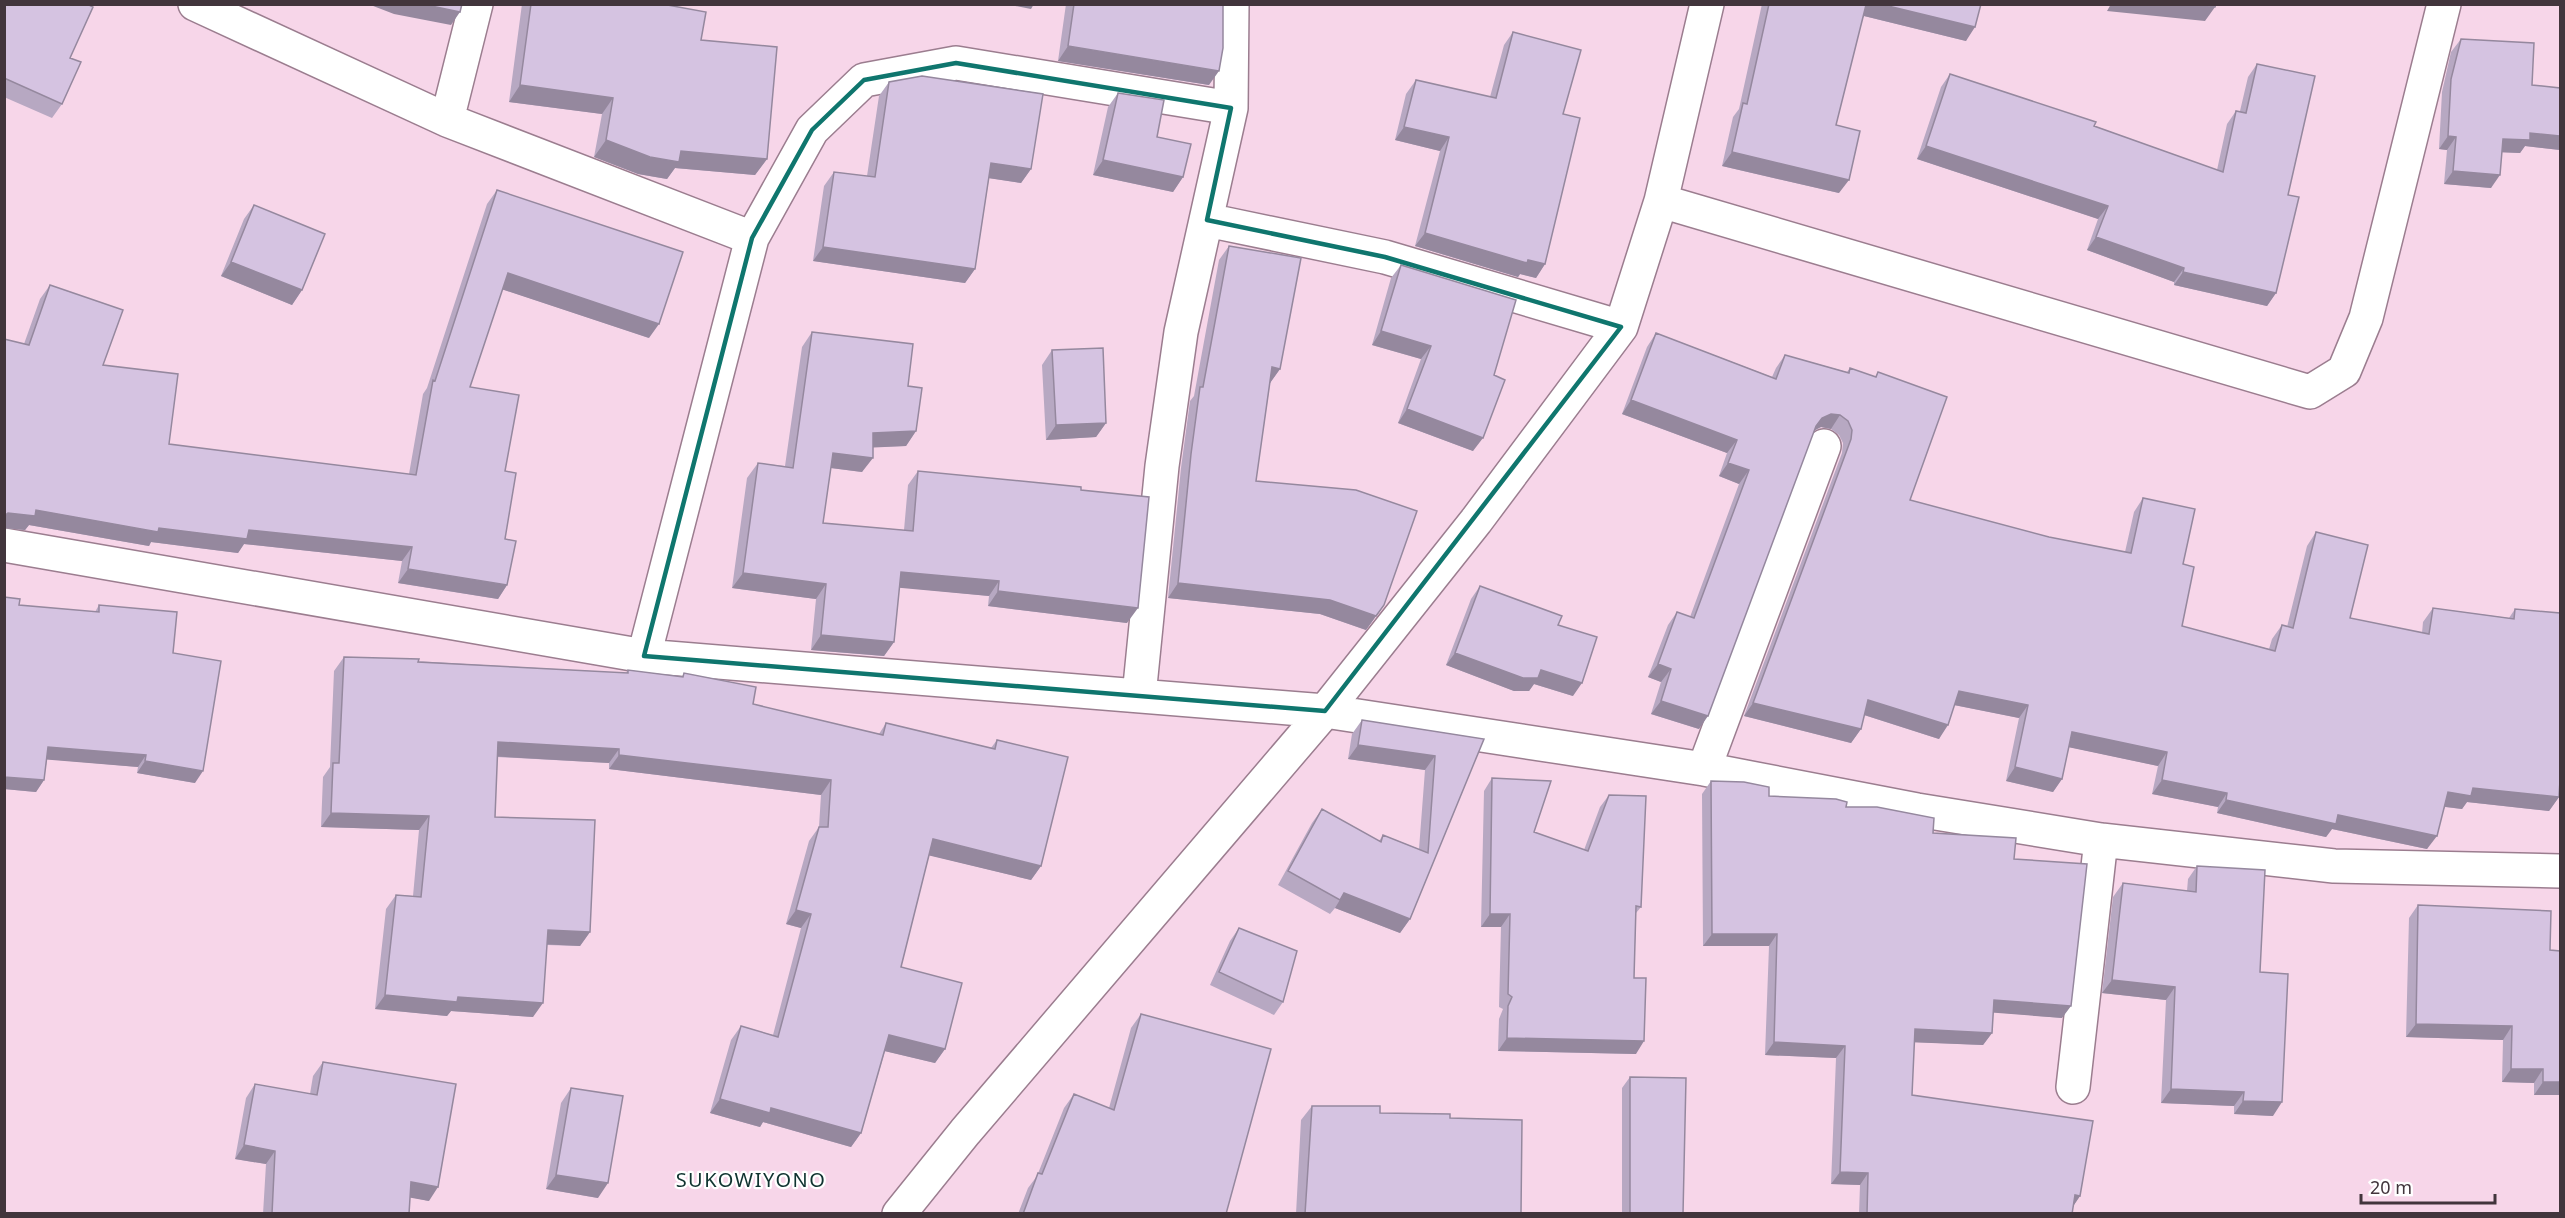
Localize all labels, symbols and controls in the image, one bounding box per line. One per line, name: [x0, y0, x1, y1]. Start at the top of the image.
district label: SUKOWIYONO: [676, 1166, 826, 1193]
scale bar: [2361, 1167, 2494, 1205]
text: 20 m: [2370, 1175, 2412, 1199]

